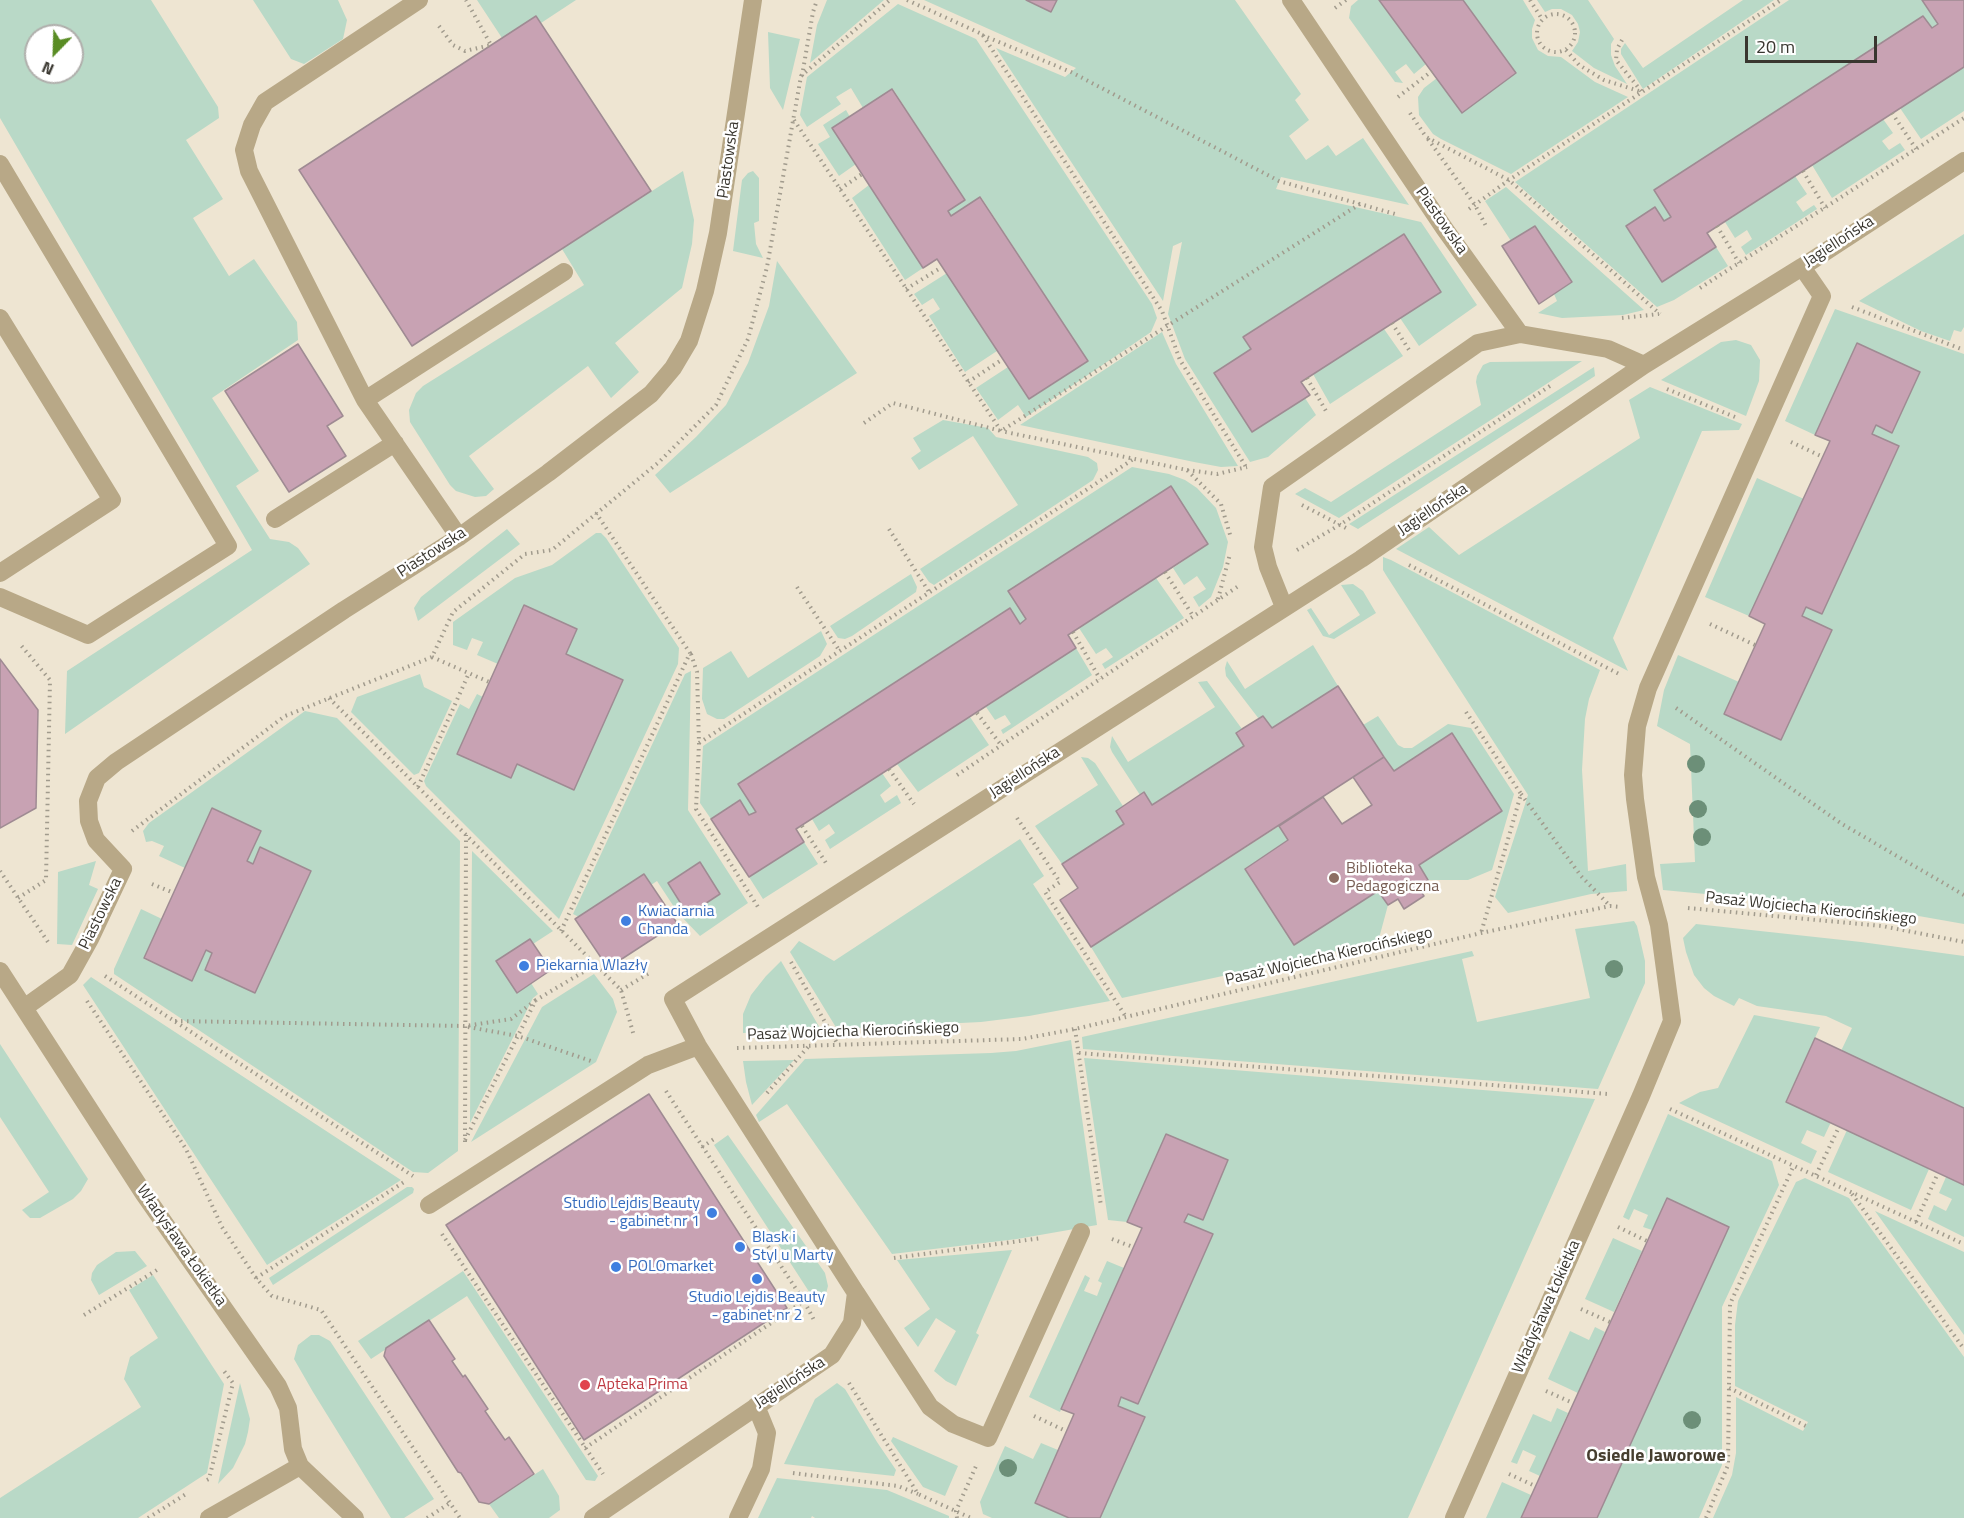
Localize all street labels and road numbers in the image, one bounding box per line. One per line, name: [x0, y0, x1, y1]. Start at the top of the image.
street label: Piastowska: [714, 120, 744, 200]
street label: Piastowska: [1411, 184, 1471, 258]
street label: Jagiellońska: [1800, 212, 1878, 272]
street label: Jagiellońska: [1394, 480, 1472, 540]
street label: Piastowska: [394, 524, 470, 582]
street label: Jagiellońska: [986, 743, 1064, 803]
street label: Piastowska: [75, 875, 127, 953]
street label: Pasaż Wojciecha Kierocińskiego: [1705, 888, 1917, 930]
street label: Pasaż Wojciecha Kierocińskiego: [1224, 924, 1434, 990]
street label: Pasaż Wojciecha Kierocińskiego: [747, 1019, 959, 1045]
street label: Władysława Łokietka: [132, 1182, 230, 1310]
street label: Władysława Łokietka: [1509, 1237, 1585, 1377]
street label: Jagiellońska: [751, 1353, 829, 1413]

